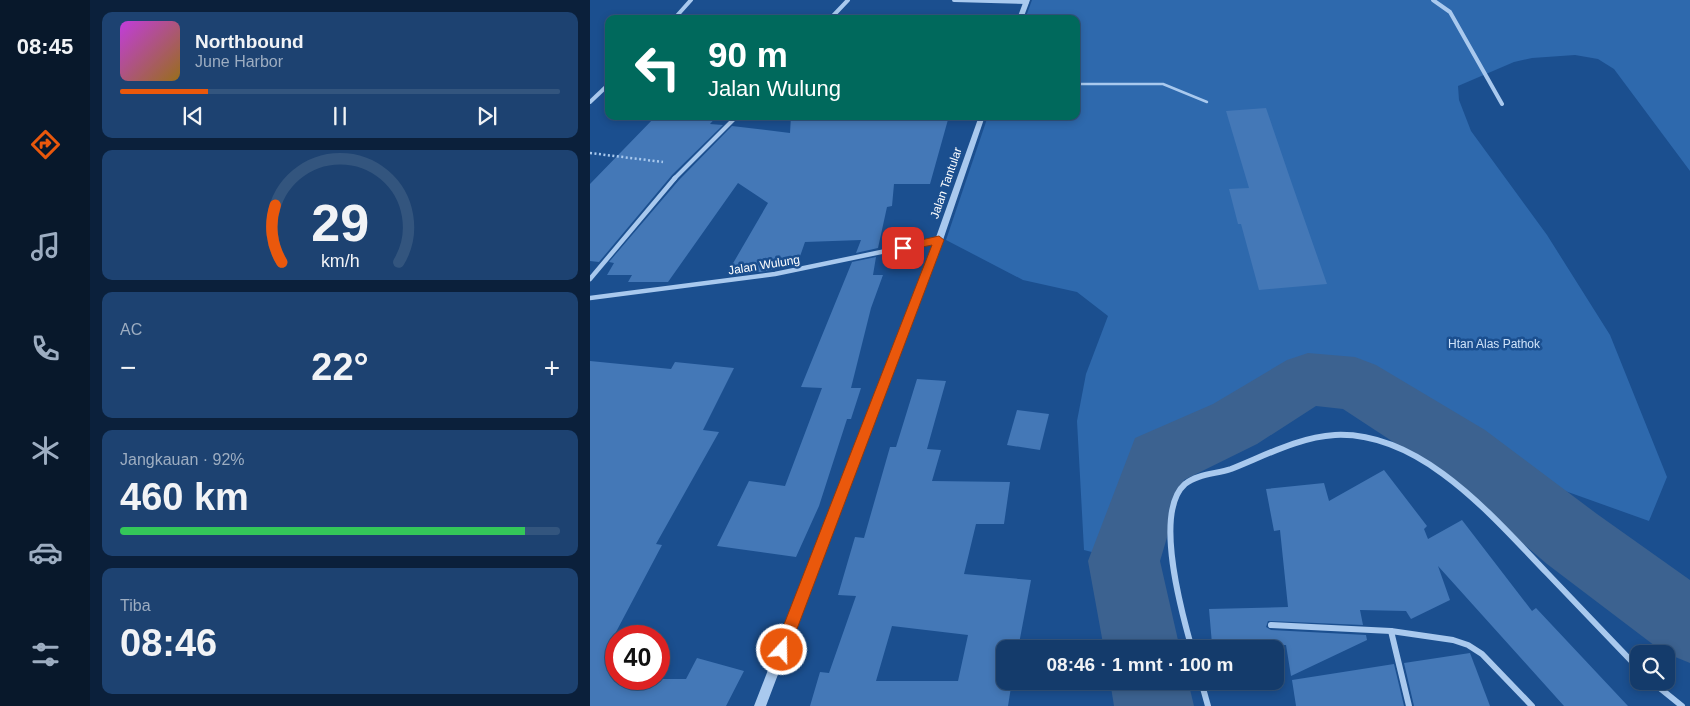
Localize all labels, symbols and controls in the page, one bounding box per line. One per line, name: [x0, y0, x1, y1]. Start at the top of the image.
text: Northbound: [195, 31, 304, 52]
text: 08:45: [17, 34, 73, 59]
icon: left: [625, 35, 690, 100]
text: 90 m: [708, 35, 788, 74]
text: June Harbor: [195, 53, 283, 70]
text: Jalan Wulung: [708, 76, 841, 101]
icon: previous: [179, 102, 207, 130]
icon: pause: [326, 102, 354, 130]
icon: next: [473, 102, 501, 130]
icon: directions: [28, 127, 63, 162]
street label: Jalan Tantular: [927, 146, 965, 220]
text: 29: [311, 194, 369, 252]
pin: [882, 227, 924, 269]
icon: music: [28, 229, 63, 264]
icon: arrive: [889, 234, 917, 262]
text: km/h: [321, 251, 359, 271]
street label: Jalan Wulung: [727, 252, 801, 278]
text: AC: [120, 321, 142, 338]
icon: phone: [28, 331, 63, 366]
park label: Htan Alas Pathok: [1448, 337, 1541, 351]
text: 22°: [311, 346, 369, 388]
text: −: [120, 352, 136, 383]
text: +: [544, 352, 560, 383]
icon: climate: [28, 433, 63, 468]
text: Jangkauan · 92%: [120, 451, 245, 468]
text: 460 km: [120, 476, 249, 518]
icon: car: [28, 535, 63, 570]
text: Tiba: [120, 597, 151, 614]
text: 08:46: [120, 622, 217, 664]
position arrow: [755, 623, 807, 675]
speed limit sign: 40: [605, 625, 670, 690]
icon: filters: [28, 637, 63, 672]
map controls: [1630, 645, 1675, 690]
button: search: [1630, 645, 1675, 690]
text: 08:46 · 1 mnt · 100 m: [1047, 654, 1233, 675]

